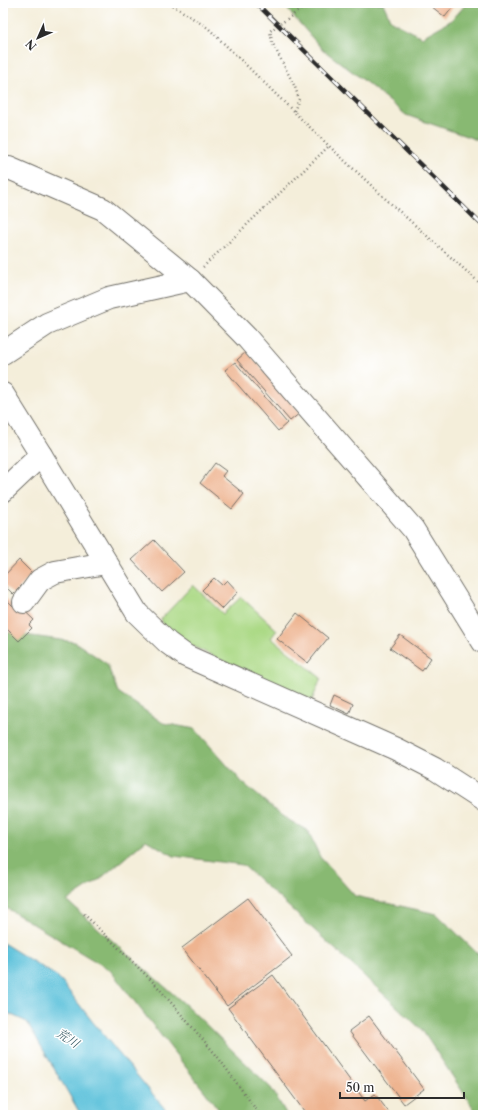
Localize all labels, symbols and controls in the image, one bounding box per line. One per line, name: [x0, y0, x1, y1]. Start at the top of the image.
north arrow: [18, 18, 58, 58]
text: N: [22, 36, 39, 53]
water label: 荒川: [54, 1025, 84, 1052]
scale bar: [340, 1074, 464, 1100]
text: 50 m: [346, 1080, 375, 1095]

